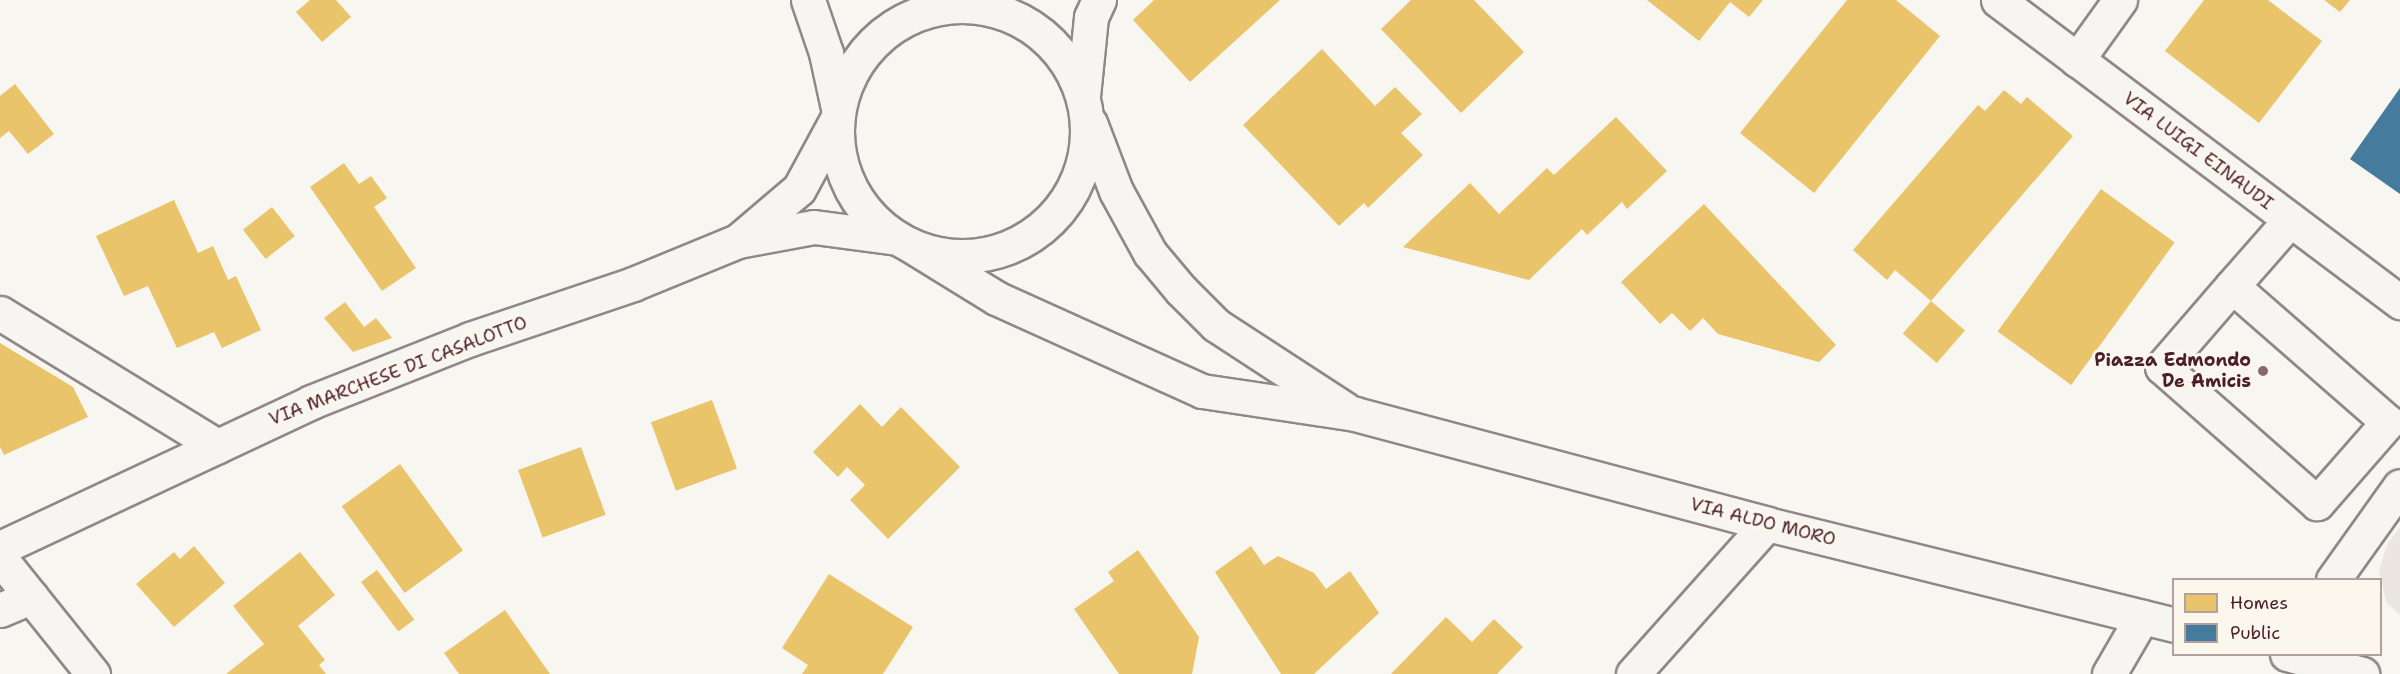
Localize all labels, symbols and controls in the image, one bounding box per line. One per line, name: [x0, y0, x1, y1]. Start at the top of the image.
street label: VIA LUIGI EINAUDI: [2119, 88, 2277, 214]
street label: VIA MARCHESE DI CASALOTTO: [266, 312, 530, 430]
place label: Piazza Edmondo De Amicis: [2094, 350, 2251, 392]
marker: Piazza Edmondo De Amicis: [2256, 364, 2270, 378]
street label: VIA ALDO MORO: [1688, 493, 1838, 551]
legend: [2172, 578, 2382, 656]
text: Homes: [2230, 591, 2288, 615]
text: Public: [2230, 621, 2280, 645]

